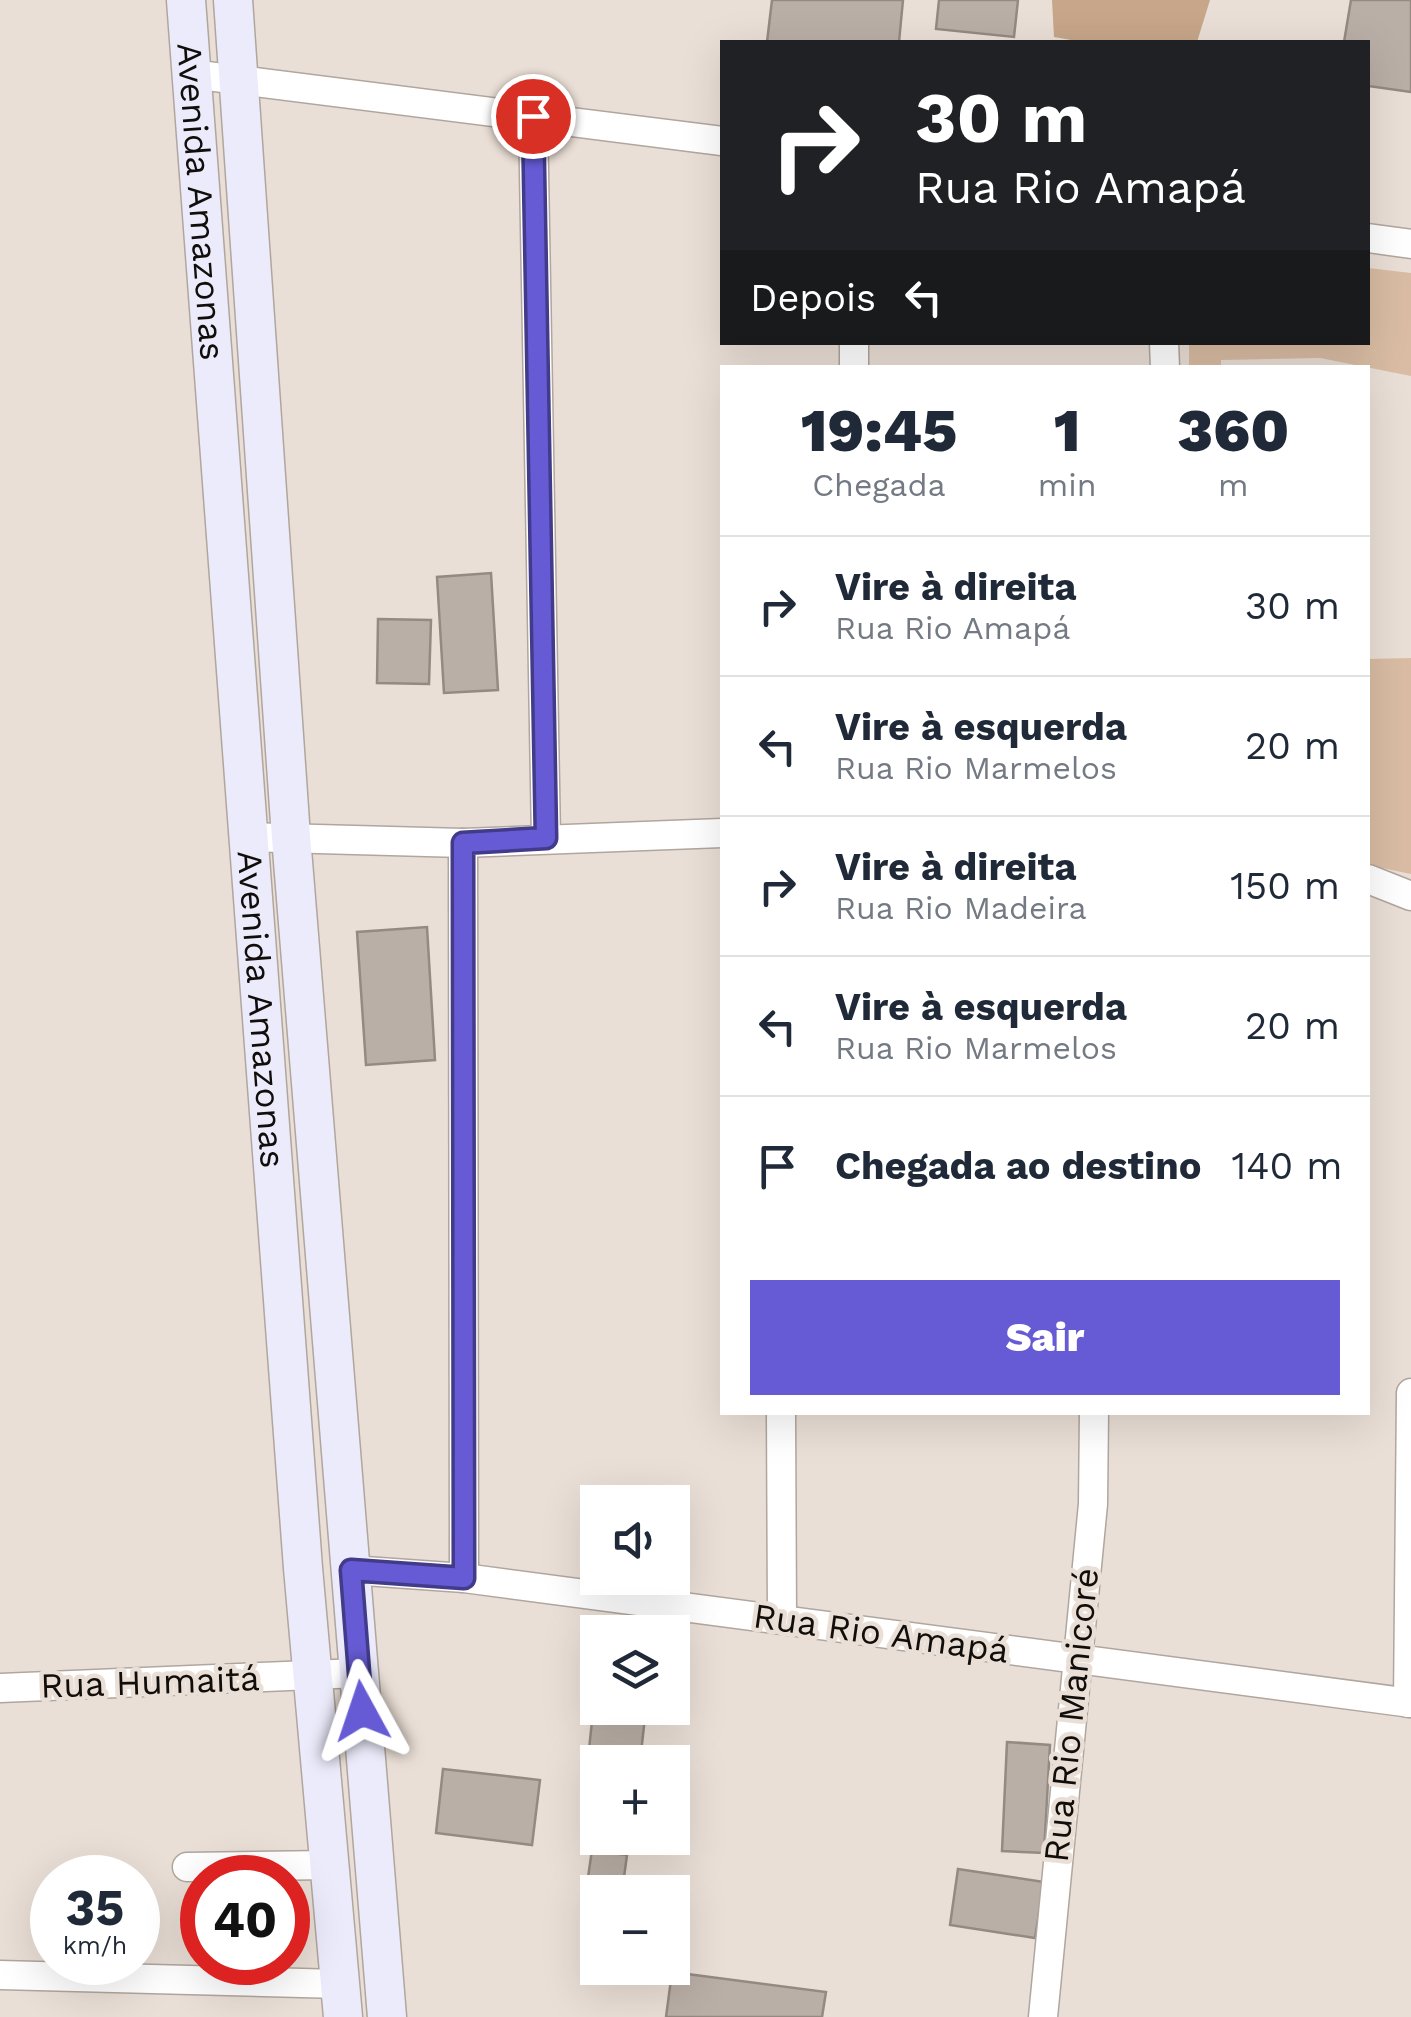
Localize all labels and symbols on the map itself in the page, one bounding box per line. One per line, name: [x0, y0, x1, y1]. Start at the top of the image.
street label: Avenida Amazonas: [168, 41, 234, 362]
pin: [491, 74, 576, 159]
street label: Avenida Amazonas: [229, 849, 294, 1170]
street label: Rua Rio Manicoré: [1035, 1566, 1107, 1864]
street label: Rua Rio Amapá: [751, 1594, 1011, 1672]
street label: Rua Humaitá: [40, 1657, 260, 1707]
position arrow: [310, 1659, 414, 1763]
speed limit sign: 40: [180, 1855, 310, 1985]

